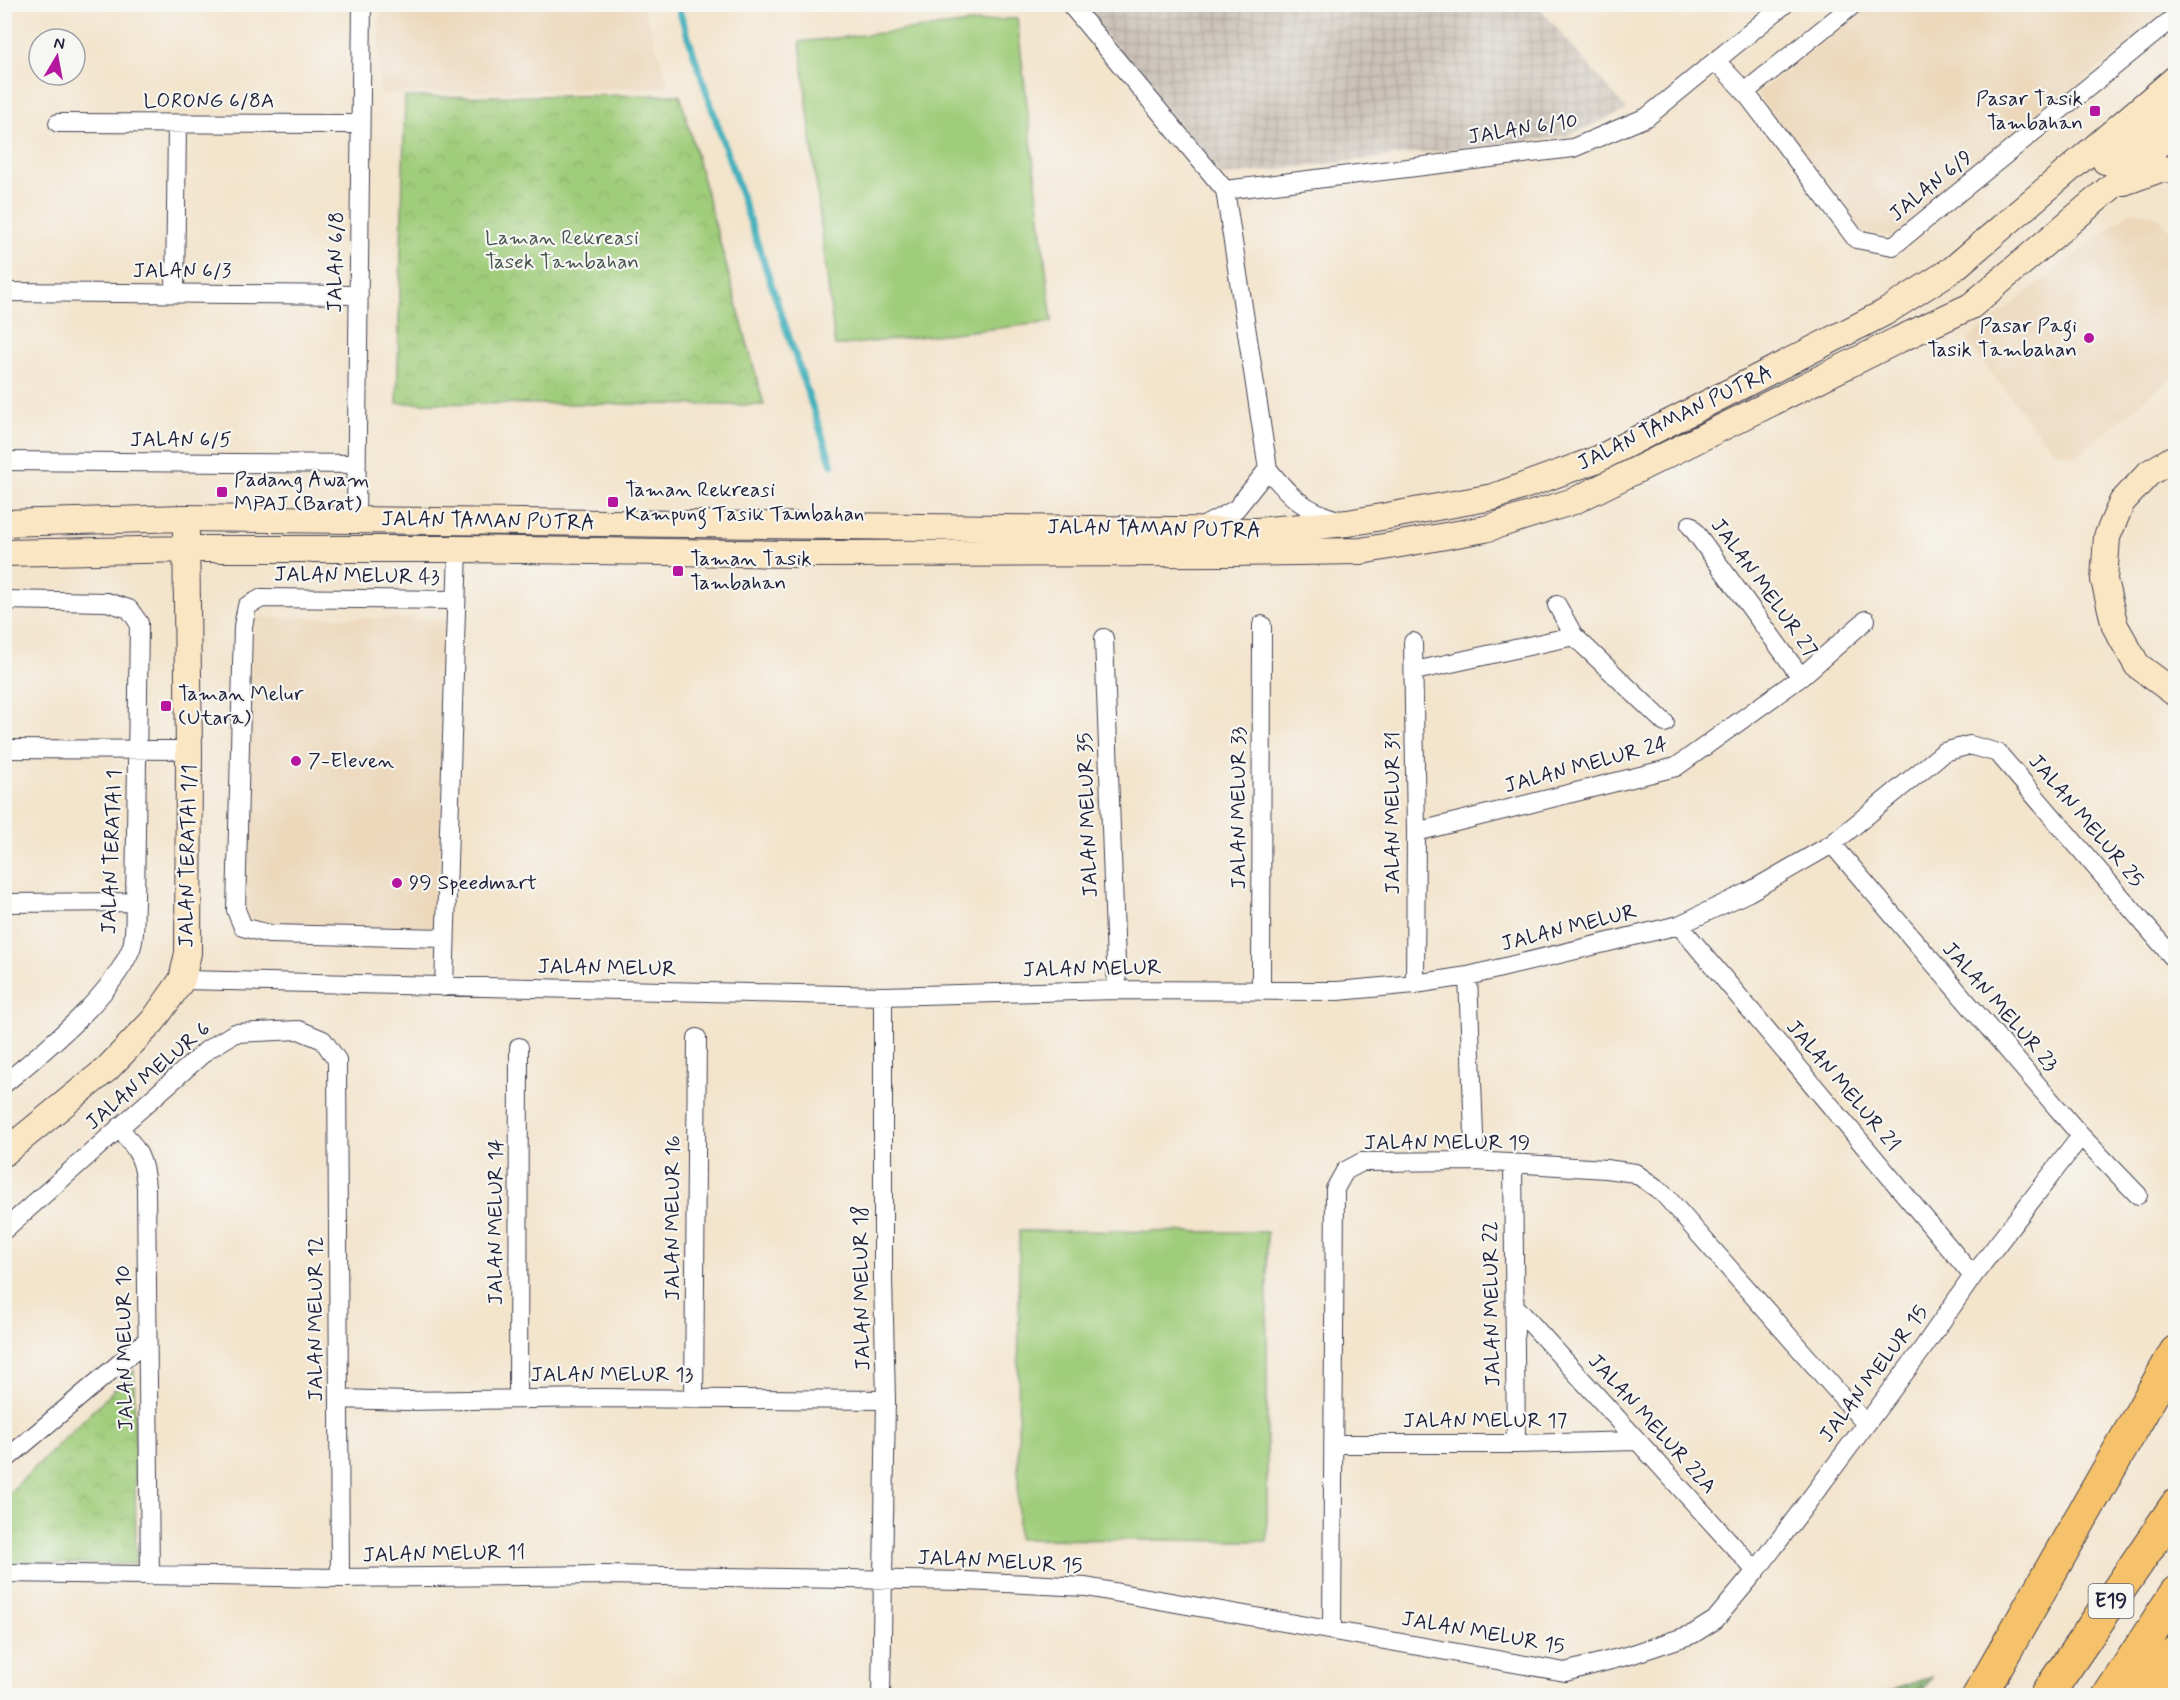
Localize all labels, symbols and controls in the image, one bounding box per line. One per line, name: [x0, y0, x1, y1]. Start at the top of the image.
north arrow: [27, 27, 87, 87]
text: N: [52, 32, 66, 55]
place label: Pasar Tasik Tambahan: [1976, 85, 2083, 137]
street label: LORONG 6/8A: [143, 87, 275, 115]
marker: Pasar Tasik Tambahan: [2088, 104, 2102, 118]
street label: JALAN 6/10: [1466, 107, 1580, 151]
street label: JALAN 6/9: [1884, 144, 1978, 228]
street label: JALAN 6/8: [321, 211, 351, 313]
park label: Laman Rekreasi Tasek Tambahan: [485, 224, 639, 276]
street label: JALAN 6/3: [133, 257, 232, 285]
place label: Pasar Pagi Tasik Tambahan: [1927, 312, 2077, 364]
marker: Pasar Pagi Tasik Tambahan: [2082, 331, 2096, 345]
street label: JALAN TAMAN PUTRA: [1573, 359, 1777, 477]
street label: JALAN 6/5: [130, 426, 232, 454]
place label: Padang Awam MPAJ (Barat): [234, 466, 370, 518]
place label: Taman Rekreasi Kampung Tasik Tambahan: [625, 476, 864, 530]
marker: Padang Awam MPAJ (Barat): [215, 485, 229, 499]
marker: Taman Rekreasi Kampung Tasik Tambahan: [606, 495, 620, 509]
street label: JALAN TAMAN PUTRA: [381, 505, 595, 537]
street label: JALAN TAMAN PUTRA: [1047, 513, 1261, 545]
street label: JALAN MELUR 27: [1704, 513, 1824, 663]
place label: Taman Tasik Tambahan: [690, 545, 812, 597]
street label: JALAN MELUR 43: [274, 561, 440, 591]
marker: Taman Tasik Tambahan: [671, 564, 685, 578]
place label: Taman Melur (Utara): [178, 680, 304, 732]
marker: Taman Melur (Utara): [159, 699, 173, 713]
street label: JALAN MELUR 33: [1225, 726, 1253, 889]
street label: JALAN MELUR 24: [1501, 730, 1671, 800]
street label: JALAN MELUR 31: [1379, 731, 1407, 895]
street label: JALAN MELUR 35: [1071, 732, 1105, 898]
place label: 7-Eleven: [308, 747, 395, 775]
street label: JALAN MELUR 25: [2022, 748, 2150, 894]
marker: 7-Eleven: [289, 754, 303, 768]
street label: JALAN TERATAI 1/1: [172, 764, 204, 948]
street label: JALAN TERATAI 1: [95, 769, 129, 935]
place label: 99 Speedmart: [409, 869, 537, 897]
marker: 99 Speedmart: [390, 876, 404, 890]
street label: JALAN MELUR: [1498, 897, 1640, 958]
street label: JALAN MELUR 23: [1936, 936, 2064, 1078]
street label: JALAN MELUR: [537, 953, 677, 983]
street label: JALAN MELUR: [1022, 954, 1162, 984]
street label: JALAN MELUR 21: [1780, 1014, 1906, 1158]
street label: JALAN MELUR 6: [80, 1015, 216, 1137]
street label: JALAN MELUR 19: [1364, 1129, 1530, 1157]
street label: JALAN MELUR 16: [659, 1135, 687, 1301]
street label: JALAN MELUR 14: [482, 1138, 510, 1305]
street label: JALAN MELUR 18: [847, 1205, 877, 1371]
street label: JALAN MELUR 22: [1477, 1221, 1507, 1387]
street label: JALAN MELUR 12: [302, 1236, 330, 1402]
street label: JALAN MELUR 10: [110, 1265, 140, 1431]
street label: JALAN MELUR 15: [1813, 1300, 1935, 1448]
street label: JALAN MELUR 22A: [1581, 1348, 1723, 1500]
street label: JALAN MELUR 13: [531, 1361, 694, 1389]
street label: JALAN MELUR 17: [1403, 1407, 1567, 1435]
street label: JALAN MELUR 11: [362, 1539, 526, 1569]
street label: JALAN MELUR 15: [917, 1544, 1083, 1580]
road number: E19: [2088, 1584, 2134, 1618]
street label: JALAN MELUR 15: [1399, 1605, 1567, 1661]

